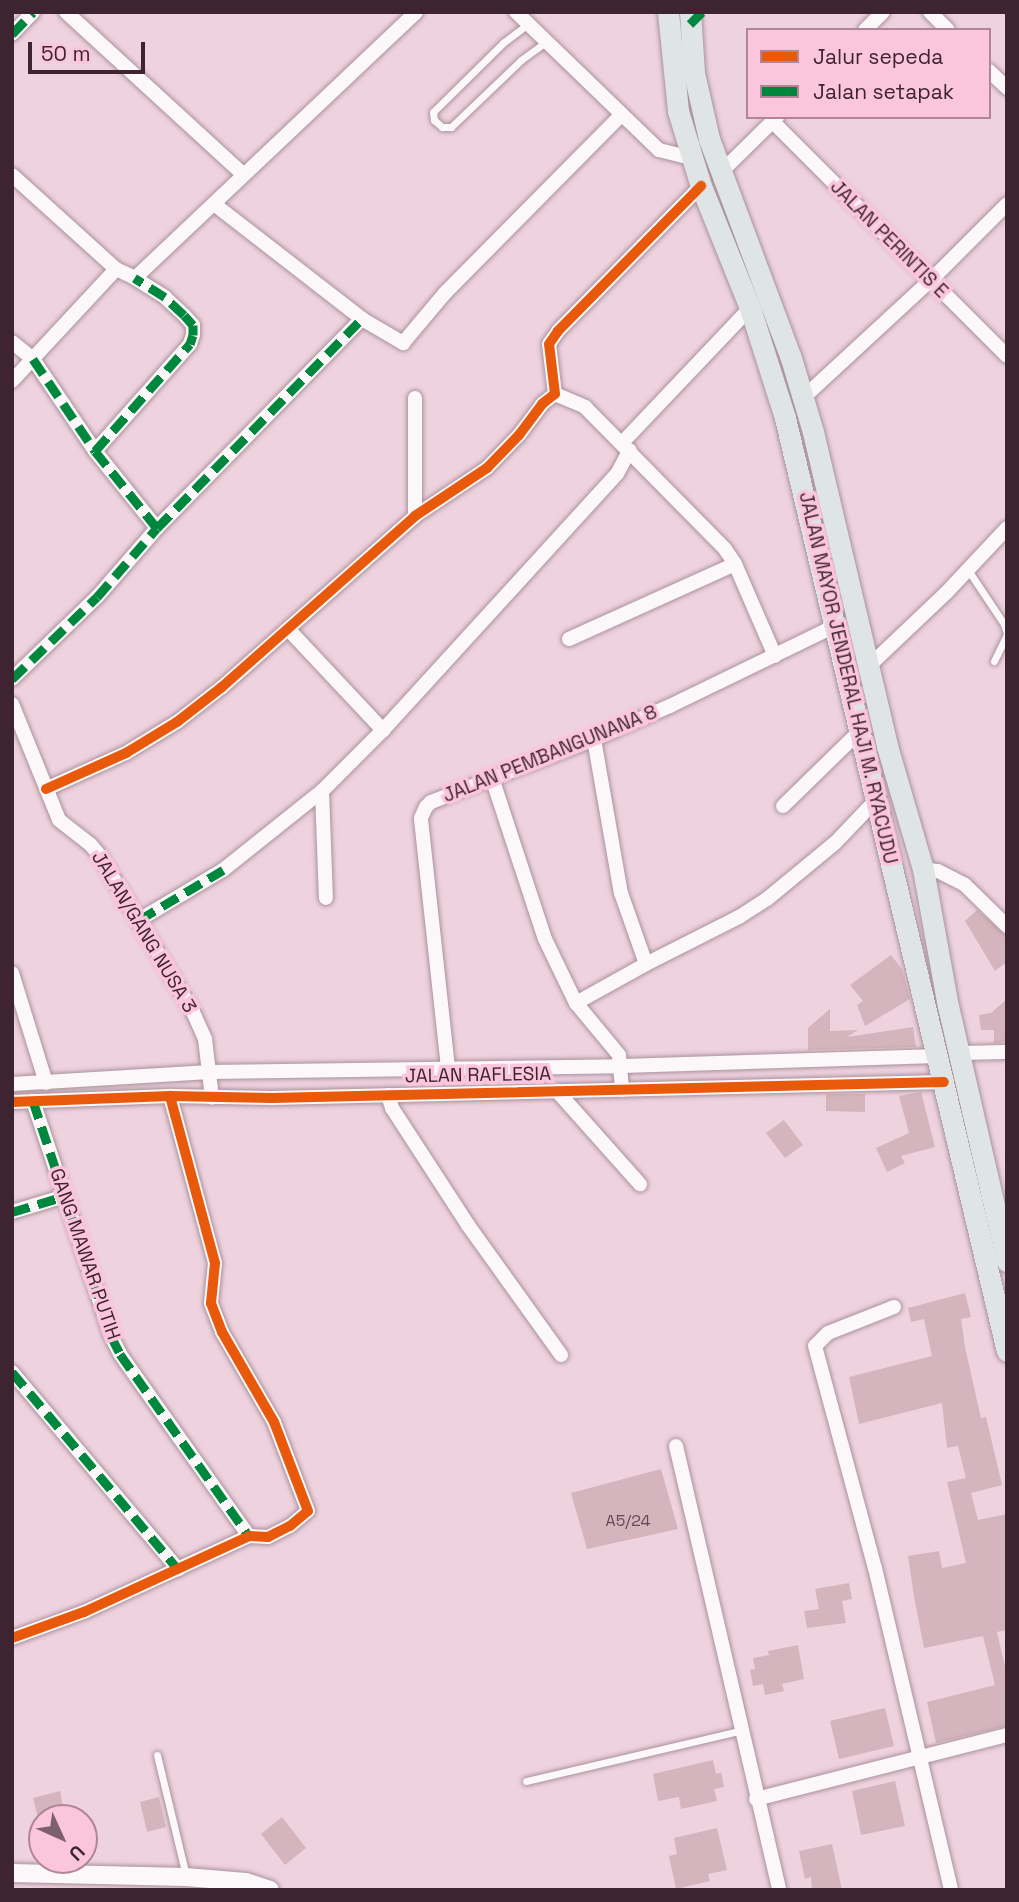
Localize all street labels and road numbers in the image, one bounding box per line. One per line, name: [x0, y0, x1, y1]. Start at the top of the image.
street label: JALAN PERINTIS E: [825, 175, 953, 303]
street label: JALAN MAYOR JENDERAL HAJI M. RYACUDU: [794, 489, 902, 867]
street label: JALAN PEMBANGUNANA 8: [439, 700, 661, 808]
street label: JALAN/GANG NUSA 3: [87, 847, 201, 1017]
street label: JALAN RAFLESIA: [405, 1062, 551, 1088]
street label: GANG MAWAR PUTIH: [45, 1165, 125, 1343]

